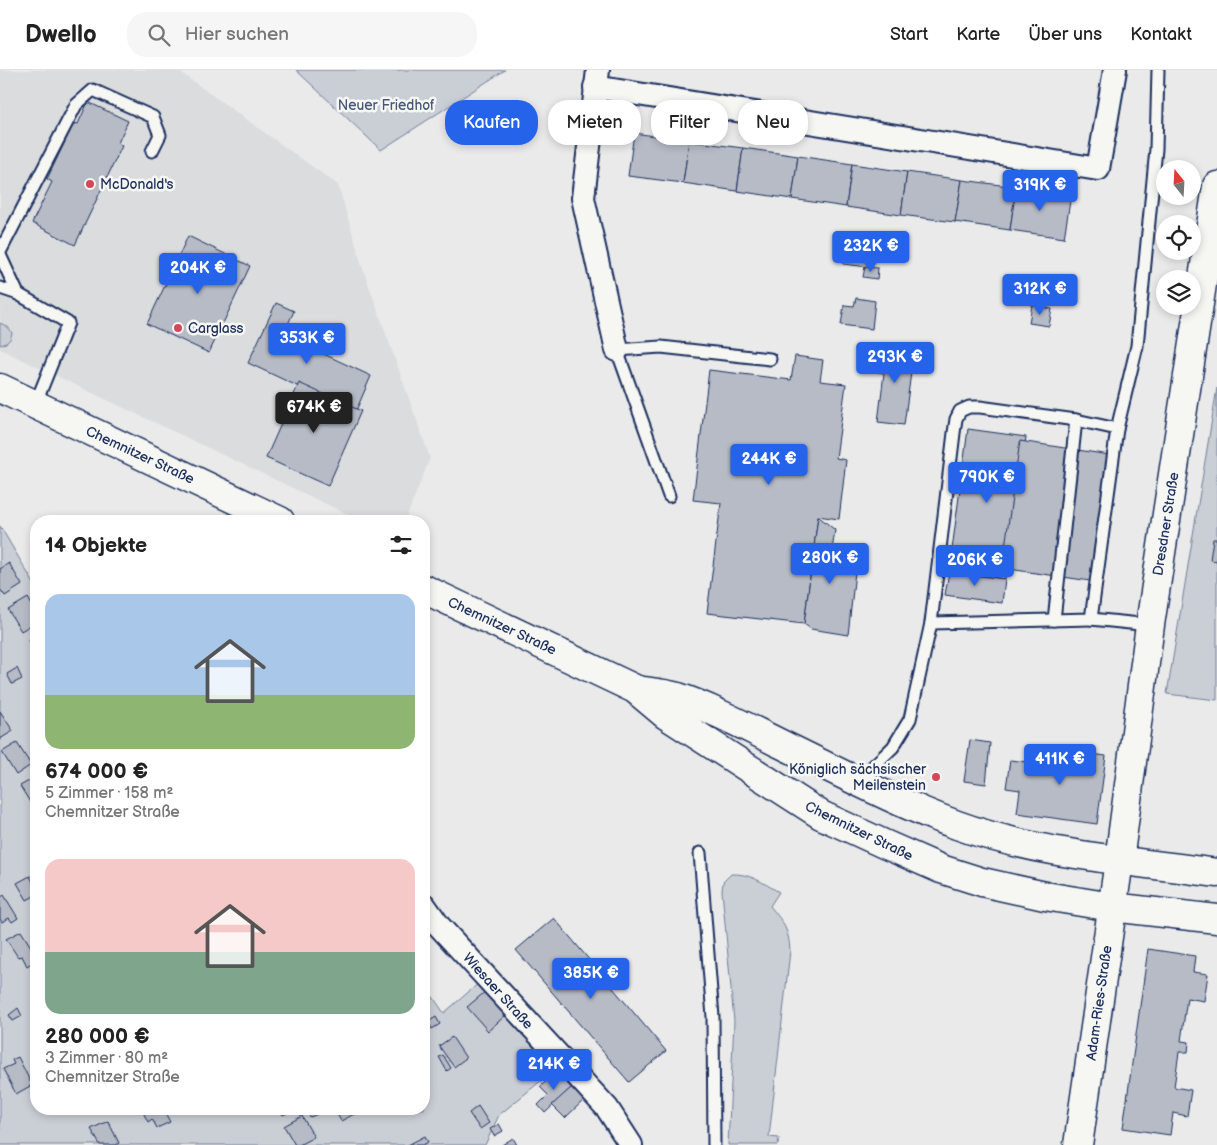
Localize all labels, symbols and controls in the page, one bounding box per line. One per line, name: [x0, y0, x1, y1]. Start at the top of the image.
search box: [127, 12, 477, 57]
text: Dwello: [25, 20, 97, 49]
icon: search: [145, 21, 173, 49]
text: Hier suchen: [185, 23, 289, 46]
text: Start: [890, 24, 928, 45]
text: Karte: [956, 24, 1000, 45]
text: Über uns: [1028, 24, 1102, 45]
text: Kontakt: [1130, 24, 1192, 45]
park label: Neuer Friedhof: [338, 97, 435, 114]
chip: Kaufen: [445, 100, 538, 145]
chip: Mieten: [548, 100, 641, 145]
chip: Filter: [651, 100, 728, 145]
chip: Neu: [738, 100, 808, 145]
north arrow: [1156, 160, 1201, 205]
map controls: [1156, 160, 1201, 315]
pin: 319K €: [999, 170, 1081, 212]
place label: McDonald's: [100, 176, 174, 193]
text: 319K €: [1014, 176, 1066, 195]
marker: McDonald's: [84, 178, 96, 190]
button: locate: [1156, 215, 1201, 260]
pin: 232K €: [830, 230, 912, 273]
text: 232K €: [843, 237, 899, 256]
pin: 204K €: [157, 252, 239, 295]
text: 204K €: [170, 259, 226, 278]
button: layers: [1156, 270, 1201, 315]
pin: 312K €: [999, 274, 1081, 316]
text: 312K €: [1014, 280, 1066, 299]
place label: Carglass: [188, 320, 244, 337]
marker: Carglass: [172, 322, 184, 334]
pin: 353K €: [266, 322, 348, 365]
text: 353K €: [279, 329, 335, 348]
pin: 293K €: [854, 342, 936, 384]
text: 293K €: [867, 348, 923, 367]
pin: 674K €: [273, 392, 355, 434]
text: 674K €: [286, 398, 342, 417]
street label: Chemnitzer Straße: [83, 422, 197, 488]
pin: 244K €: [728, 444, 810, 486]
text: 244K €: [741, 450, 797, 469]
pin: 790K €: [946, 462, 1028, 504]
text: 790K €: [959, 468, 1015, 487]
street label: Dresdner Straße: [1149, 471, 1183, 577]
icon: filters: [387, 531, 415, 559]
text: 14 Objekte: [45, 533, 147, 558]
pin: 280K €: [789, 542, 871, 585]
pin: 206K €: [934, 544, 1016, 587]
text: 280K €: [802, 549, 858, 568]
text: 206K €: [947, 551, 1003, 570]
street label: Chemnitzer Straße: [445, 593, 559, 659]
icon: home: [185, 626, 275, 716]
pin: 411K €: [1019, 744, 1101, 786]
text: 411K €: [1035, 750, 1085, 769]
text: 674 000 €: [45, 759, 148, 784]
place label: Königlich sächsischer Meilenstein: [789, 761, 927, 794]
marker: Königlich sächsischer Meilenstein: [930, 771, 942, 783]
text: 5 Zimmer · 158 m²: [45, 784, 173, 803]
street label: Chemnitzer Straße: [802, 798, 916, 864]
text: Chemnitzer Straße: [45, 803, 180, 822]
icon: home: [185, 891, 275, 981]
street label: Adam-Ries-Straße: [1083, 944, 1115, 1062]
street label: Wiesaer Straße: [459, 949, 537, 1033]
pin: 385K €: [550, 958, 632, 1000]
text: 385K €: [563, 964, 619, 983]
text: 280 000 €: [45, 1024, 150, 1049]
pin: 214K €: [513, 1048, 595, 1091]
text: 3 Zimmer · 80 m²: [45, 1049, 168, 1068]
text: 214K €: [528, 1055, 580, 1074]
text: Chemnitzer Straße: [45, 1068, 180, 1087]

